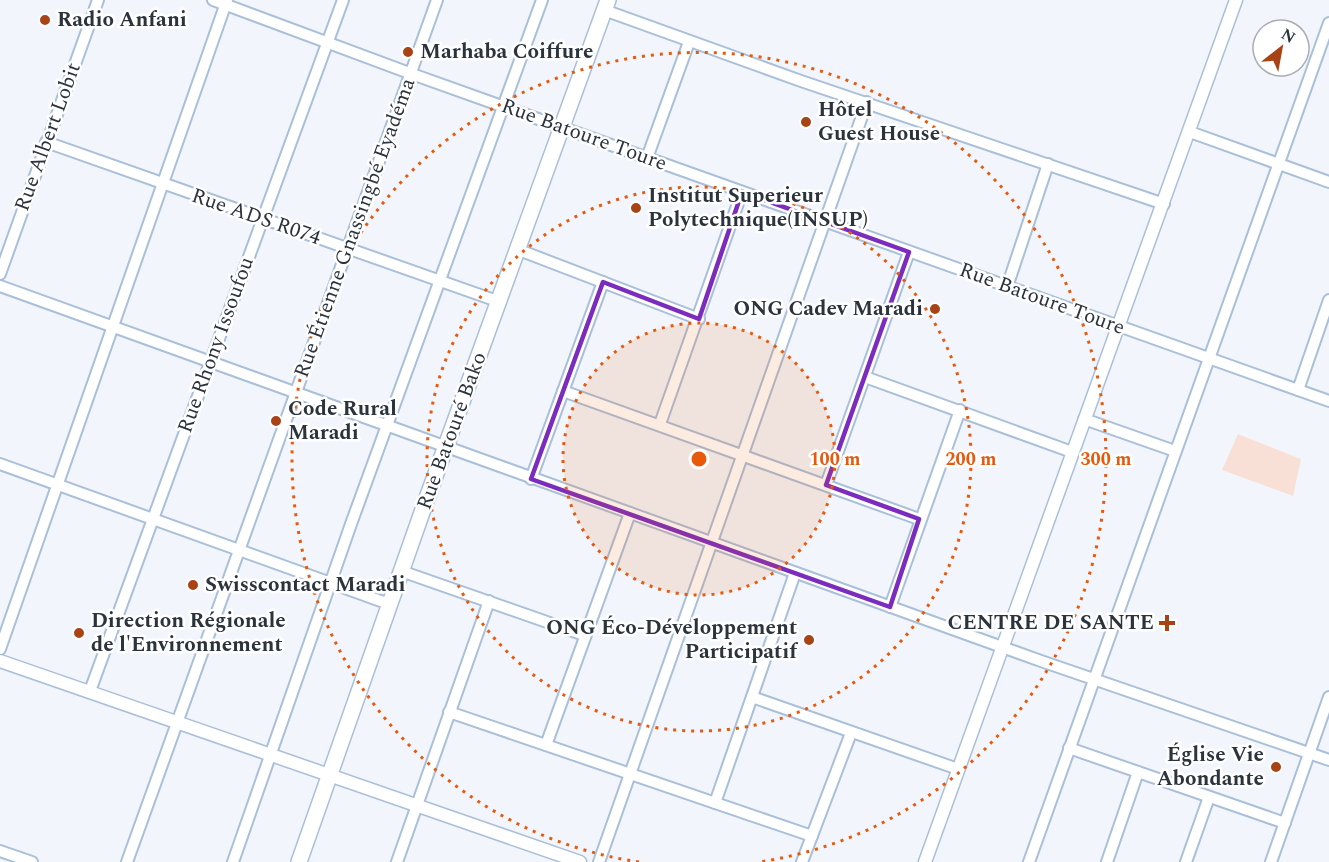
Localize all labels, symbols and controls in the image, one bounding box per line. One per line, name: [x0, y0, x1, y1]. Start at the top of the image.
place label: Radio Anfani: [57, 4, 187, 36]
marker: Radio Anfani: [38, 13, 52, 27]
north arrow: [1251, 18, 1311, 78]
text: N: [1276, 22, 1300, 50]
place label: Marhaba Coiffure: [420, 36, 593, 68]
marker: Marhaba Coiffure: [401, 45, 415, 59]
street label: Rue Albert Lobit: [6, 58, 90, 216]
street label: Rue Étienne Gnassingbé Eyadéma: [286, 73, 424, 382]
street label: Rue Batoure Toure: [497, 90, 671, 180]
place label: Hôtel Guest House: [818, 94, 940, 150]
marker: Hôtel Guest House: [799, 115, 813, 129]
street label: Rue ADS R074: [187, 180, 325, 254]
place label: Institut Superieur Polytechnique(INSUP): [648, 180, 868, 236]
marker: Institut Superieur Polytechnique(INSUP): [629, 201, 643, 215]
street label: Rue Rhony Issoufou: [169, 252, 263, 438]
street label: Rue Batoure Toure: [955, 254, 1129, 344]
place label: ONG Cadev Maradi: [734, 293, 923, 325]
marker: ONG Cadev Maradi: [928, 302, 942, 316]
street label: Rue Batouré Bako: [409, 347, 495, 515]
place label: Code Rural Maradi: [288, 393, 397, 449]
marker: Code Rural Maradi: [269, 414, 283, 428]
text: 100 m: [809, 446, 861, 473]
text: 200 m: [945, 446, 997, 473]
text: 300 m: [1080, 446, 1132, 473]
centre of rings: [689, 449, 709, 469]
place label: Swisscontact Maradi: [205, 569, 406, 601]
marker: Swisscontact Maradi: [186, 578, 200, 592]
place label: Direction Régionale de l'Environnement: [91, 605, 286, 661]
place label: CENTRE DE SANTE: [947, 607, 1154, 639]
place label: ONG Éco-Développement Participatif: [546, 612, 798, 668]
marker: CENTRE DE SANTE: [1158, 614, 1176, 632]
marker: Direction Régionale de l'Environnement: [72, 626, 86, 640]
marker: ONG Éco-Développement Participatif: [802, 633, 816, 647]
place label: Église Vie Abondante: [1157, 739, 1264, 795]
marker: Église Vie Abondante: [1269, 760, 1283, 774]

